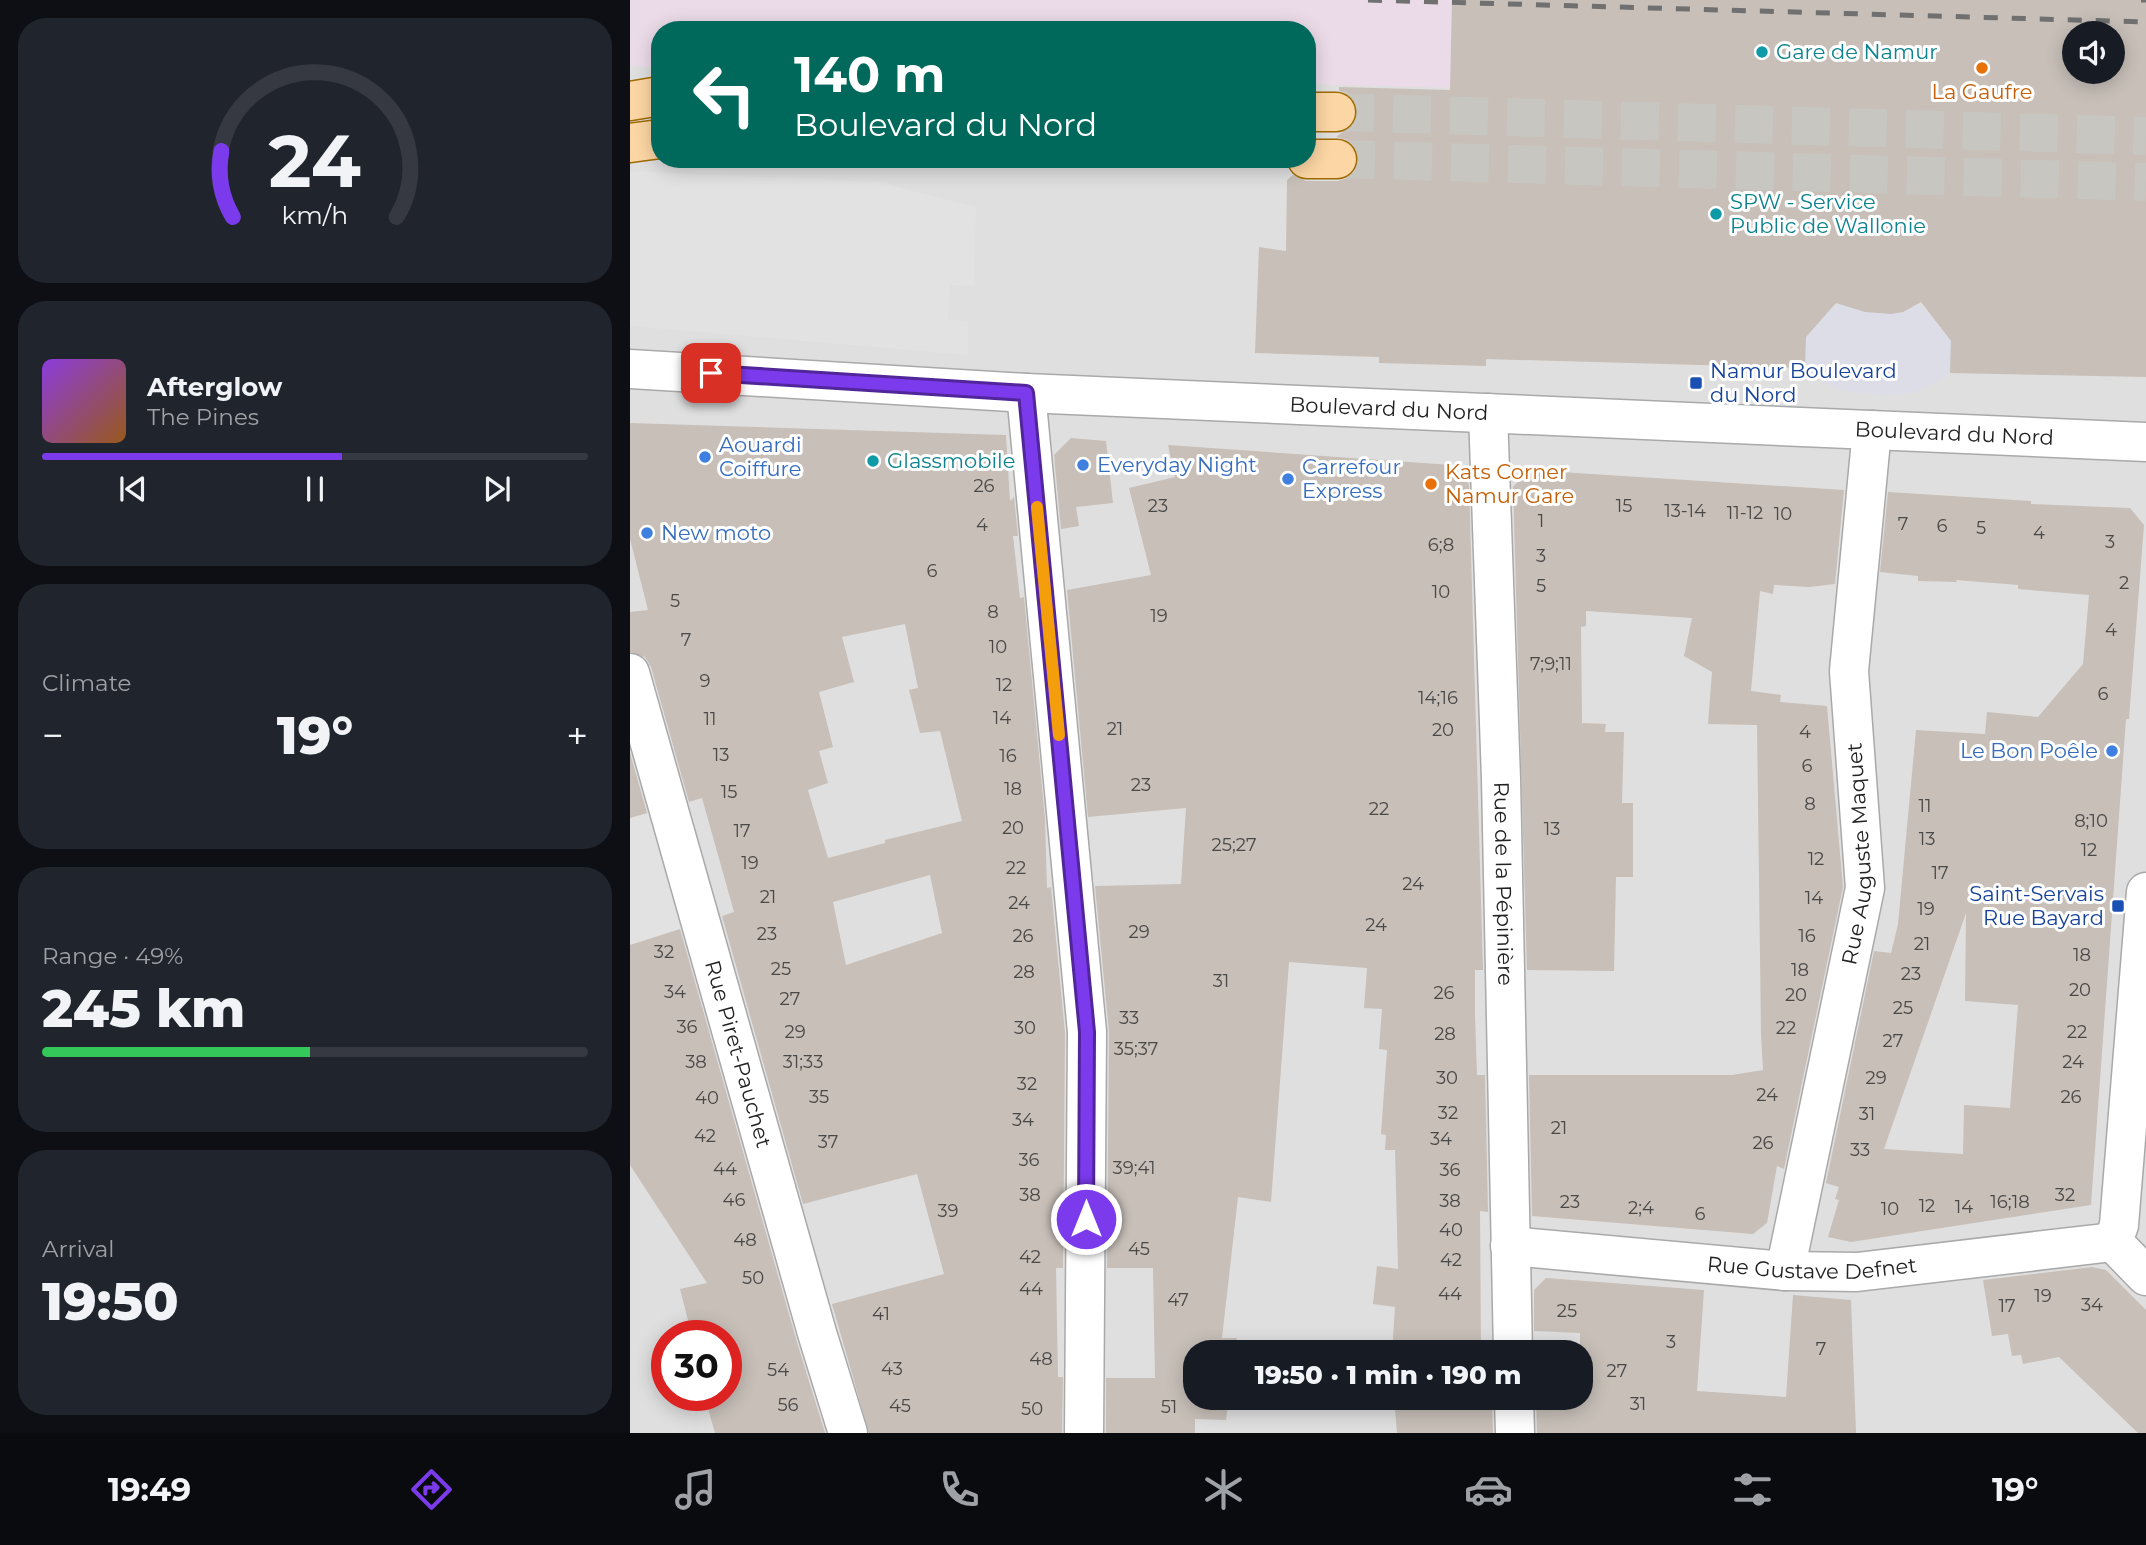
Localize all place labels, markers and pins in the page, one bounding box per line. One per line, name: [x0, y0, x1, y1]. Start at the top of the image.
place label: Gare de Namur: [1776, 39, 1938, 64]
marker: Gare de Namur: [1754, 44, 1770, 60]
marker: La Gaufre: [1974, 60, 1990, 76]
place label: La Gaufre: [1932, 79, 2032, 104]
place label: SPW - Service Public de Wallonie: [1730, 189, 1926, 238]
marker: SPW - Service Public de Wallonie: [1708, 206, 1724, 222]
pin: [681, 343, 741, 403]
place label: Namur Boulevard du Nord: [1710, 358, 1897, 407]
marker: Namur Boulevard du Nord: [1688, 375, 1704, 391]
place label: Aouardi Coiffure: [719, 432, 802, 481]
place label: Glassmobile: [887, 448, 1015, 473]
marker: Aouardi Coiffure: [697, 449, 713, 465]
place label: Everyday Night: [1097, 452, 1257, 477]
marker: Glassmobile: [865, 453, 881, 469]
place label: Carrefour Express: [1302, 454, 1401, 503]
marker: Everyday Night: [1075, 457, 1091, 473]
place label: Kats Corner Namur Gare: [1445, 459, 1574, 508]
marker: Carrefour Express: [1280, 471, 1296, 487]
marker: Kats Corner Namur Gare: [1423, 476, 1439, 492]
place label: New moto: [661, 520, 771, 545]
marker: New moto: [639, 525, 655, 541]
place label: Le Bon Poêle: [1960, 738, 2098, 763]
marker: Le Bon Poêle: [2104, 743, 2120, 759]
place label: Saint-Servais Rue Bayard: [1969, 881, 2104, 930]
marker: Saint-Servais Rue Bayard: [2110, 898, 2126, 914]

